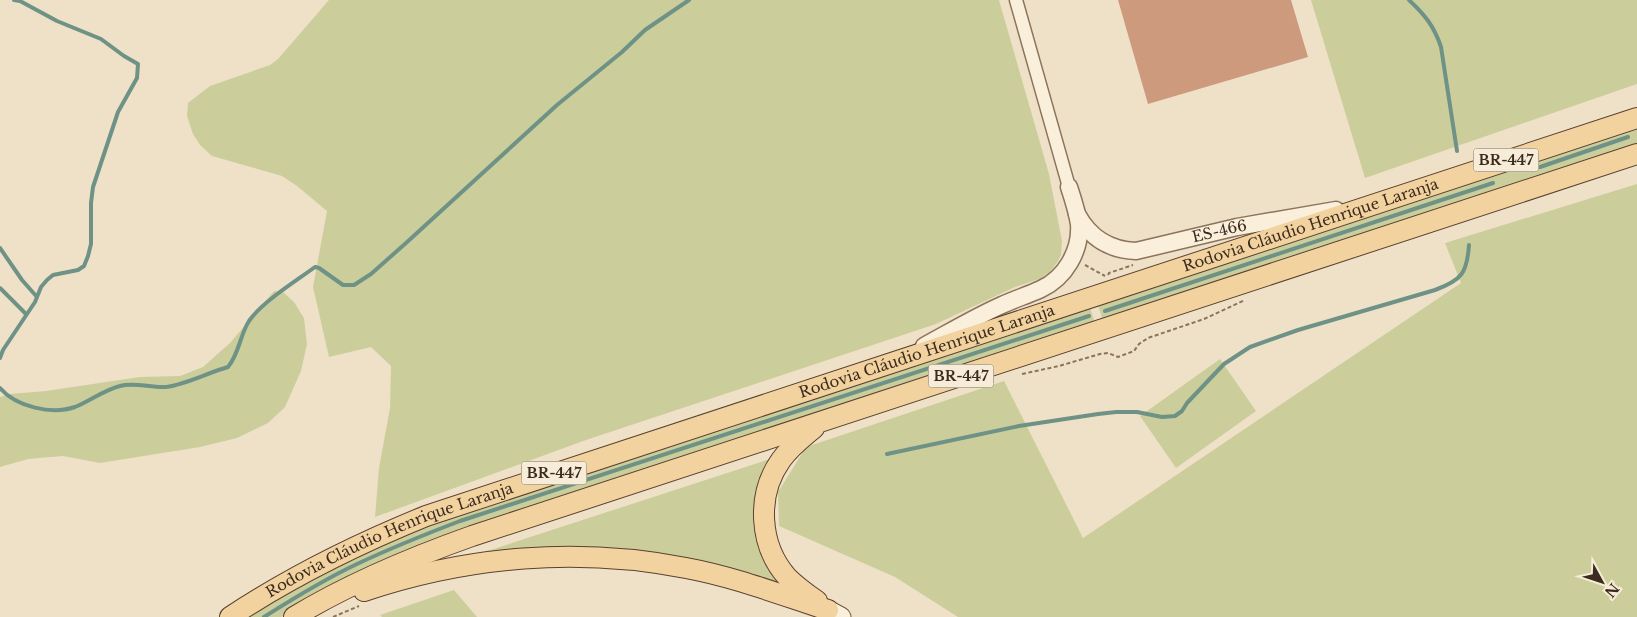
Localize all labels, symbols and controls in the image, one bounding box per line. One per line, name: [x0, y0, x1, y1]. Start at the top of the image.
road number: BR-447: [1474, 148, 1538, 172]
street label: Rodovia Cláudio Henrique Laranja: [1180, 174, 1441, 276]
street label: ES-466: [1190, 216, 1248, 246]
street label: Rodovia Cláudio Henrique Laranja: [796, 300, 1058, 402]
road number: BR-447: [928, 364, 994, 388]
road number: BR-447: [522, 462, 586, 484]
street label: Rodovia Cláudio Henrique Laranja: [262, 478, 516, 601]
north arrow: [1577, 557, 1627, 607]
text: N: [1601, 580, 1623, 601]

